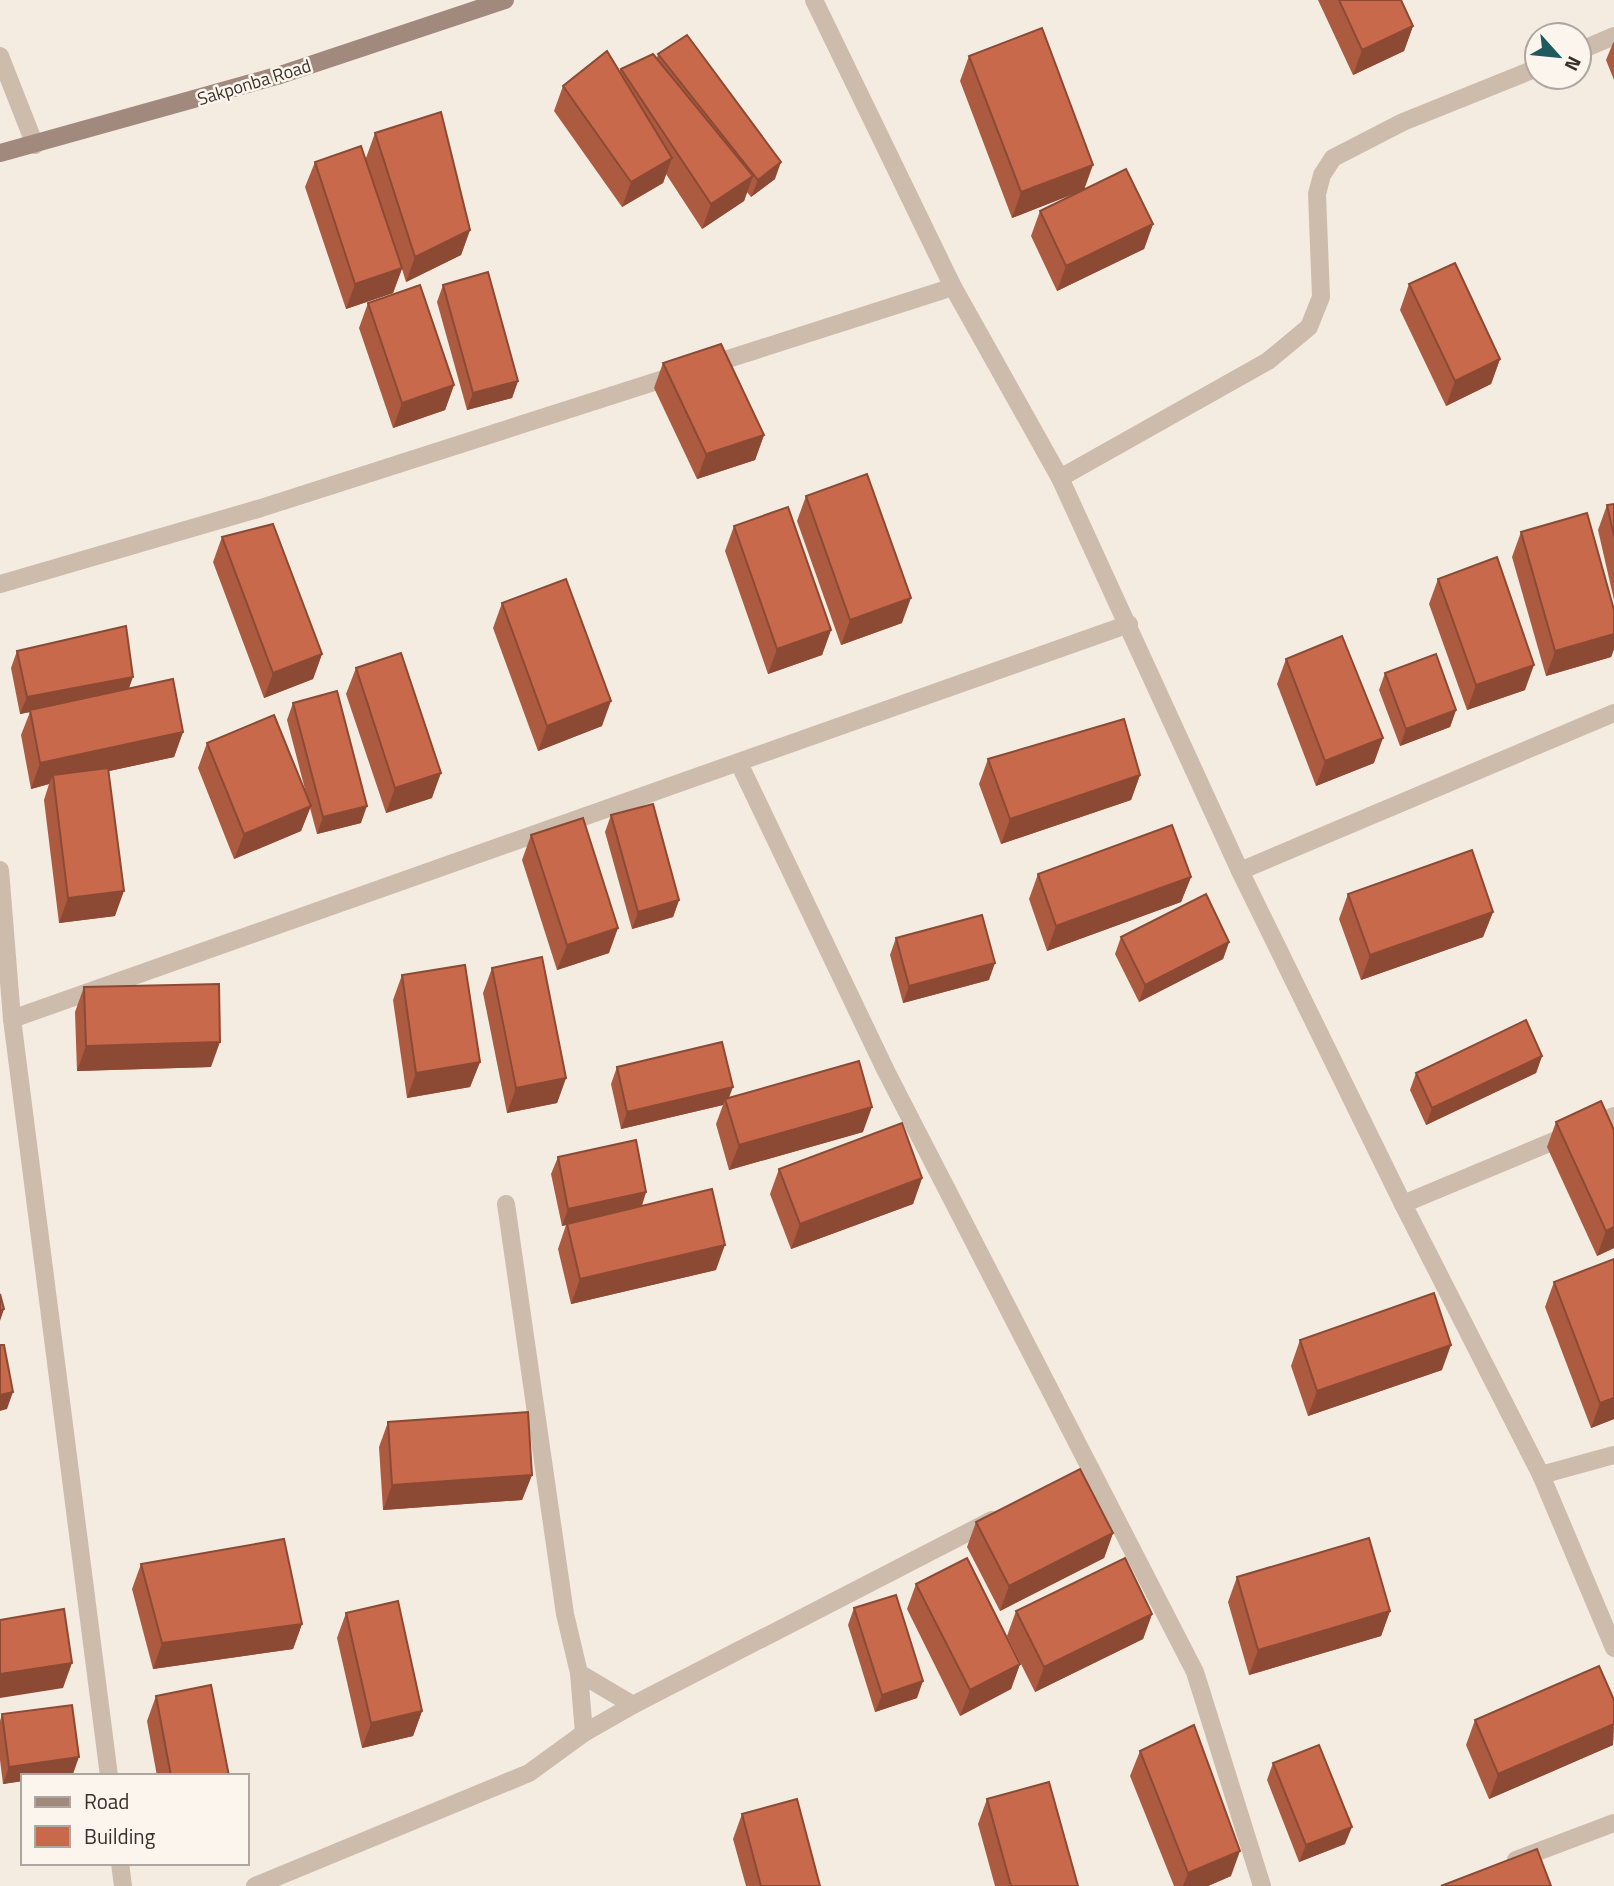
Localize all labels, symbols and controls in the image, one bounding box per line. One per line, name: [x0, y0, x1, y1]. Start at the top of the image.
north arrow: [1523, 21, 1593, 91]
text: N: [1558, 51, 1590, 76]
street label: Sakponba Road: [194, 52, 314, 112]
legend: [21, 1774, 248, 1865]
text: Road: [84, 1785, 129, 1817]
text: Building: [84, 1820, 156, 1852]

